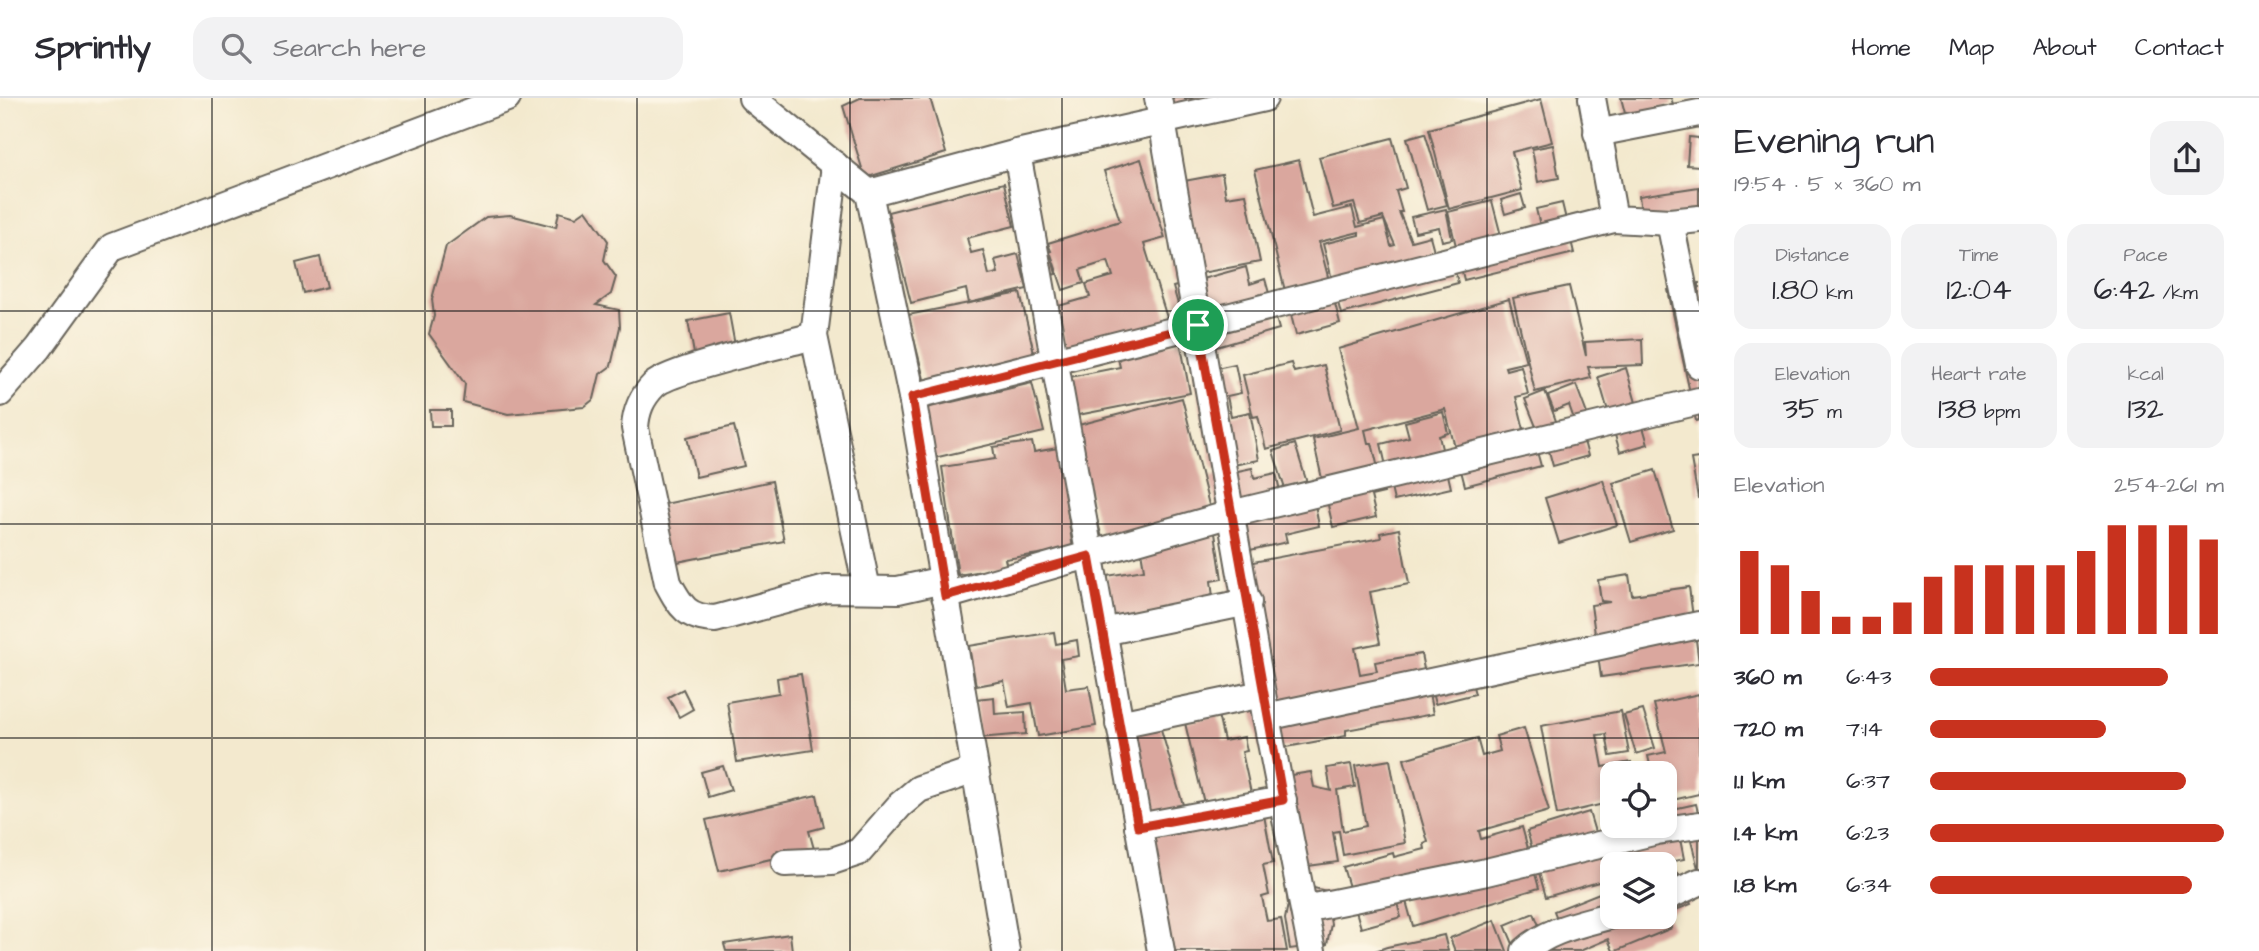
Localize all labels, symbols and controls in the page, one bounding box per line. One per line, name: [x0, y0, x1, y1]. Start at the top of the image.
search box: [193, 17, 683, 80]
text: Sprintly: [35, 25, 151, 71]
icon: search: [217, 29, 255, 67]
text: Search here: [273, 30, 426, 66]
text: Home: [1851, 31, 1911, 65]
text: Map: [1949, 31, 1994, 65]
text: About: [2032, 31, 2097, 65]
text: Contact: [2135, 31, 2224, 65]
text: Evening run: [1734, 116, 1935, 168]
button: share: [2150, 121, 2224, 195]
text: 19:54 · 5 × 360 m: [1734, 168, 1921, 200]
text: Distance: [1775, 242, 1849, 269]
text: Time: [1959, 242, 1999, 269]
text: Pace: [2124, 242, 2168, 269]
text: 1.80: [1772, 269, 1819, 311]
text: 12:04: [1946, 269, 2012, 311]
text: 6:42: [2094, 269, 2155, 311]
text: km: [1819, 280, 1853, 307]
text: /km: [2155, 280, 2198, 307]
pin: [1168, 295, 1228, 355]
icon: arrive: [1179, 306, 1217, 344]
text: Elevation: [1775, 361, 1850, 388]
text: Heart rate: [1931, 361, 2027, 388]
text: kcal: [2127, 361, 2164, 388]
text: 35: [1783, 388, 1819, 430]
text: 138: [1938, 388, 1976, 430]
text: 132: [2128, 388, 2164, 430]
text: m: [1819, 399, 1842, 426]
text: bpm: [1976, 399, 2020, 426]
text: Elevation: [1734, 469, 1825, 501]
text: 254–261 m: [2114, 469, 2224, 501]
text: 360 m: [1734, 661, 1802, 693]
text: 6:43: [1846, 661, 1892, 693]
text: 720 m: [1734, 713, 1803, 745]
text: 7:14: [1846, 713, 1883, 745]
map controls: [1600, 761, 1677, 929]
button: locate: [1600, 761, 1677, 838]
text: 1.1 km: [1734, 765, 1784, 797]
text: 6:37: [1846, 765, 1890, 797]
text: 1.4 km: [1734, 817, 1797, 849]
text: 6:23: [1846, 817, 1889, 849]
button: layers: [1600, 852, 1677, 929]
text: 1.8 km: [1734, 869, 1796, 901]
text: 6:34: [1846, 869, 1892, 901]

